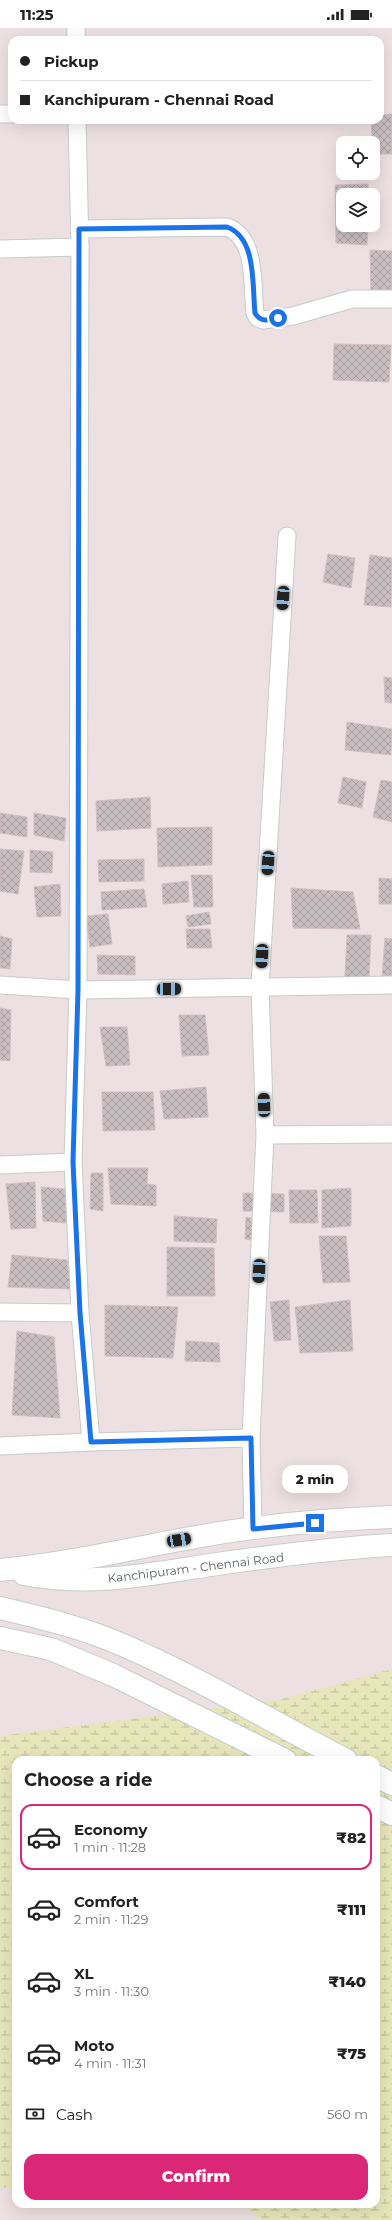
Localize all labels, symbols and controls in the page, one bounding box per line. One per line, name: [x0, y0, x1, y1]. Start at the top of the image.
text: 11:25: [20, 5, 53, 24]
text: Pickup: [44, 52, 99, 71]
text: Kanchipuram - Chennai Road: [44, 90, 274, 109]
map controls: [336, 136, 380, 232]
button: locate: [336, 136, 380, 180]
button: layers: [336, 188, 380, 232]
route start: [269, 309, 287, 327]
car: [276, 586, 290, 610]
car: [261, 851, 275, 875]
car: [255, 944, 269, 968]
car: [157, 983, 181, 995]
car: [258, 1093, 270, 1117]
car: [252, 1259, 266, 1283]
callout: 2 min: [282, 1465, 348, 1493]
text: 2 min: [296, 1471, 334, 1487]
route end: [306, 1514, 324, 1532]
car: [166, 1532, 192, 1548]
street label: Kanchipuram - Chennai Road: [107, 1549, 285, 1586]
text: Choose a ride: [24, 1769, 152, 1791]
icon: car: [26, 1819, 62, 1855]
text: Economy: [74, 1820, 147, 1839]
text: ₹82: [336, 1828, 366, 1847]
text: 1 min · 11:28: [74, 1839, 146, 1855]
icon: car: [26, 1891, 62, 1927]
text: Comfort: [74, 1892, 139, 1911]
text: ₹111: [337, 1900, 366, 1919]
text: 2 min · 11:29: [74, 1911, 148, 1927]
icon: car: [26, 1963, 62, 1999]
text: XL: [74, 1964, 93, 1983]
text: ₹140: [328, 1972, 366, 1991]
text: 3 min · 11:30: [74, 1983, 149, 1999]
icon: car: [26, 2035, 62, 2071]
text: Moto: [74, 2036, 114, 2055]
text: ₹75: [337, 2044, 366, 2063]
text: 4 min · 11:31: [74, 2055, 146, 2071]
icon: cash: [24, 2103, 46, 2125]
text: Cash: [56, 2105, 93, 2124]
text: 560 m: [327, 2106, 368, 2122]
button: Confirm: [24, 2154, 368, 2200]

